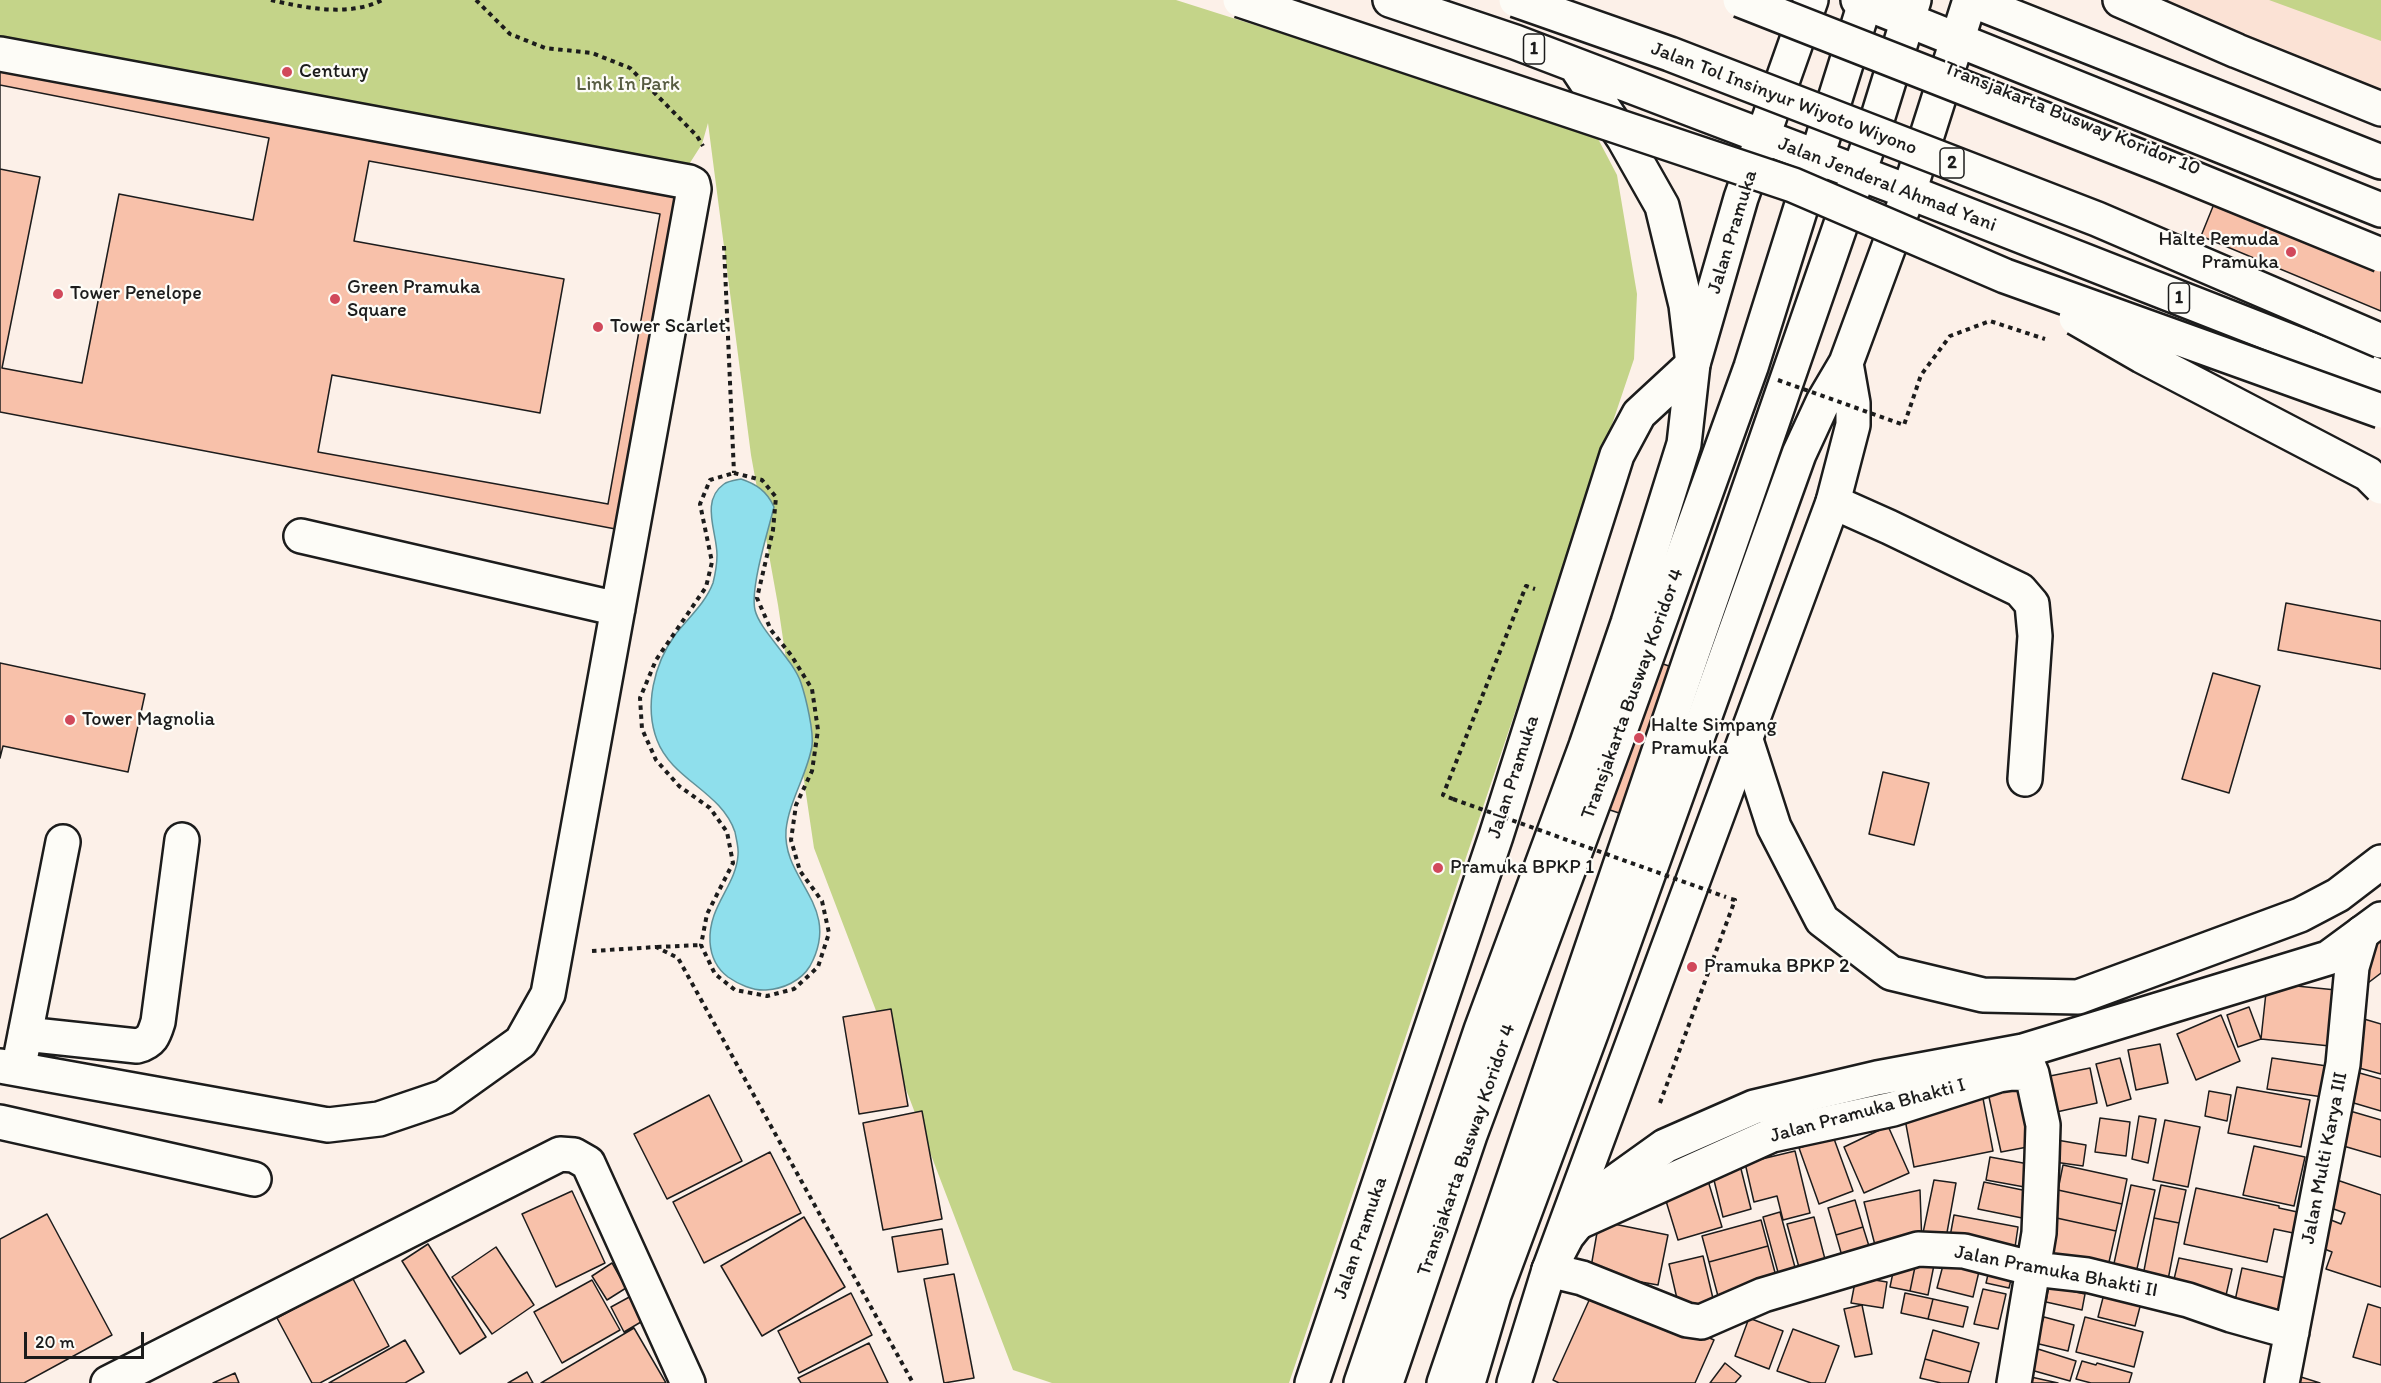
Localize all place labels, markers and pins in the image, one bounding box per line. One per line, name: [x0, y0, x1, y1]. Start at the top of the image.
place label: Century: [299, 60, 368, 84]
marker: Century: [280, 65, 294, 79]
place label: Halte Pemuda Pramuka: [2158, 228, 2279, 275]
marker: Halte Pemuda Pramuka: [2284, 245, 2298, 259]
place label: Green Pramuka Square: [347, 276, 480, 323]
place label: Tower Penelope: [70, 282, 202, 306]
marker: Tower Penelope: [51, 287, 65, 301]
marker: Green Pramuka Square: [328, 292, 342, 306]
place label: Tower Scarlet: [610, 315, 726, 339]
marker: Tower Scarlet: [591, 320, 605, 334]
place label: Tower Magnolia: [82, 708, 215, 732]
marker: Tower Magnolia: [63, 713, 77, 727]
place label: Halte Simpang Pramuka: [1651, 714, 1777, 761]
marker: Halte Simpang Pramuka: [1632, 731, 1646, 745]
place label: Pramuka BPKP 1: [1450, 856, 1594, 880]
marker: Pramuka BPKP 1: [1431, 861, 1445, 875]
place label: Pramuka BPKP 2: [1704, 955, 1850, 979]
marker: Pramuka BPKP 2: [1685, 960, 1699, 974]

